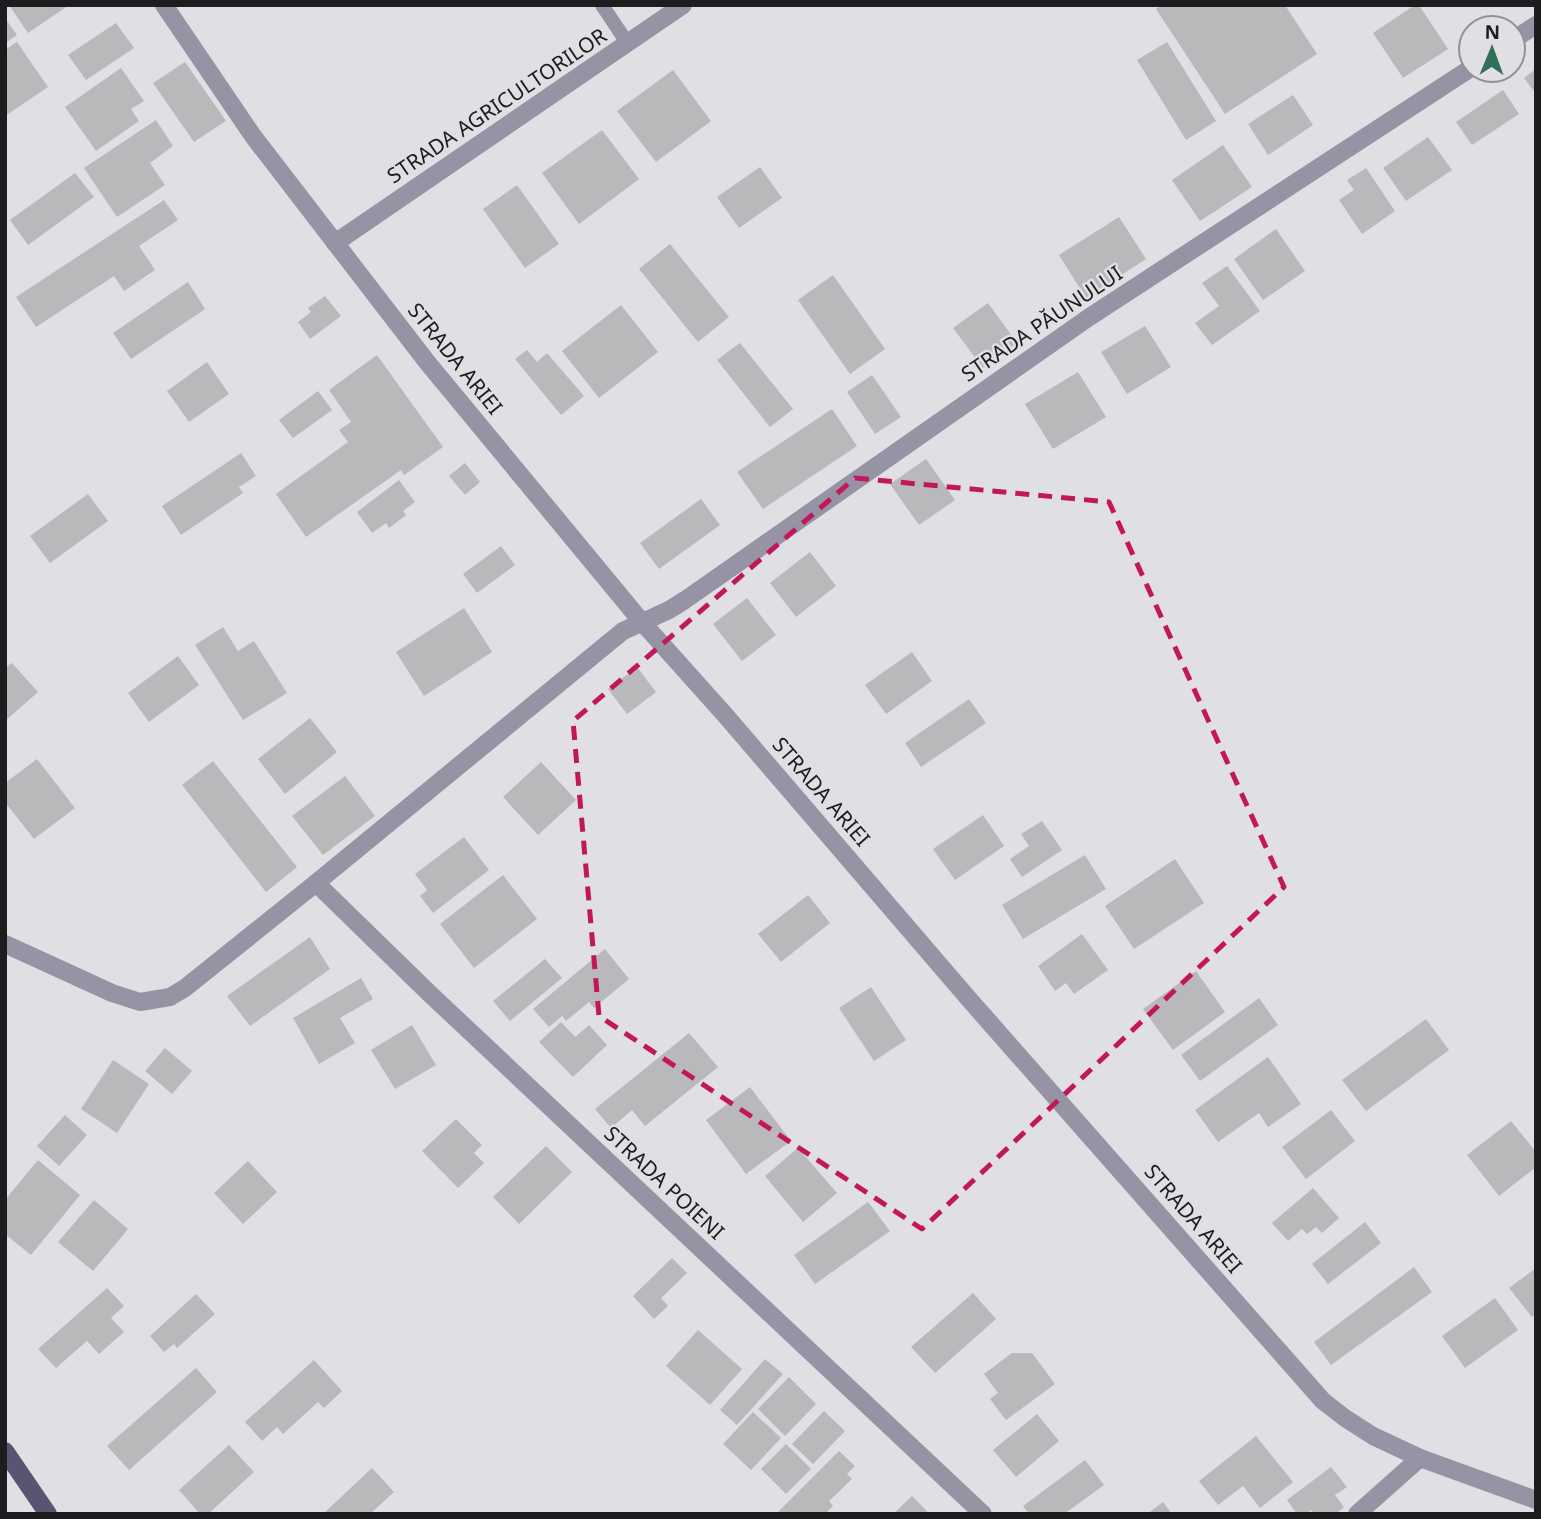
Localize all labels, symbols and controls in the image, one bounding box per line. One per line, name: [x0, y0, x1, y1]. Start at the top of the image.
north arrow: [1457, 14, 1527, 84]
text: N: [1484, 19, 1500, 45]
street label: STRADA AGRICULTORILOR: [381, 21, 612, 189]
street label: STRADA PĂUNULUI: [955, 259, 1127, 387]
street label: STRADA ARIEI: [402, 297, 509, 420]
street label: STRADA ARIEI: [767, 731, 877, 852]
street label: STRADA POIENI: [599, 1119, 731, 1245]
street label: STRADA ARIEI: [1139, 1158, 1249, 1279]

